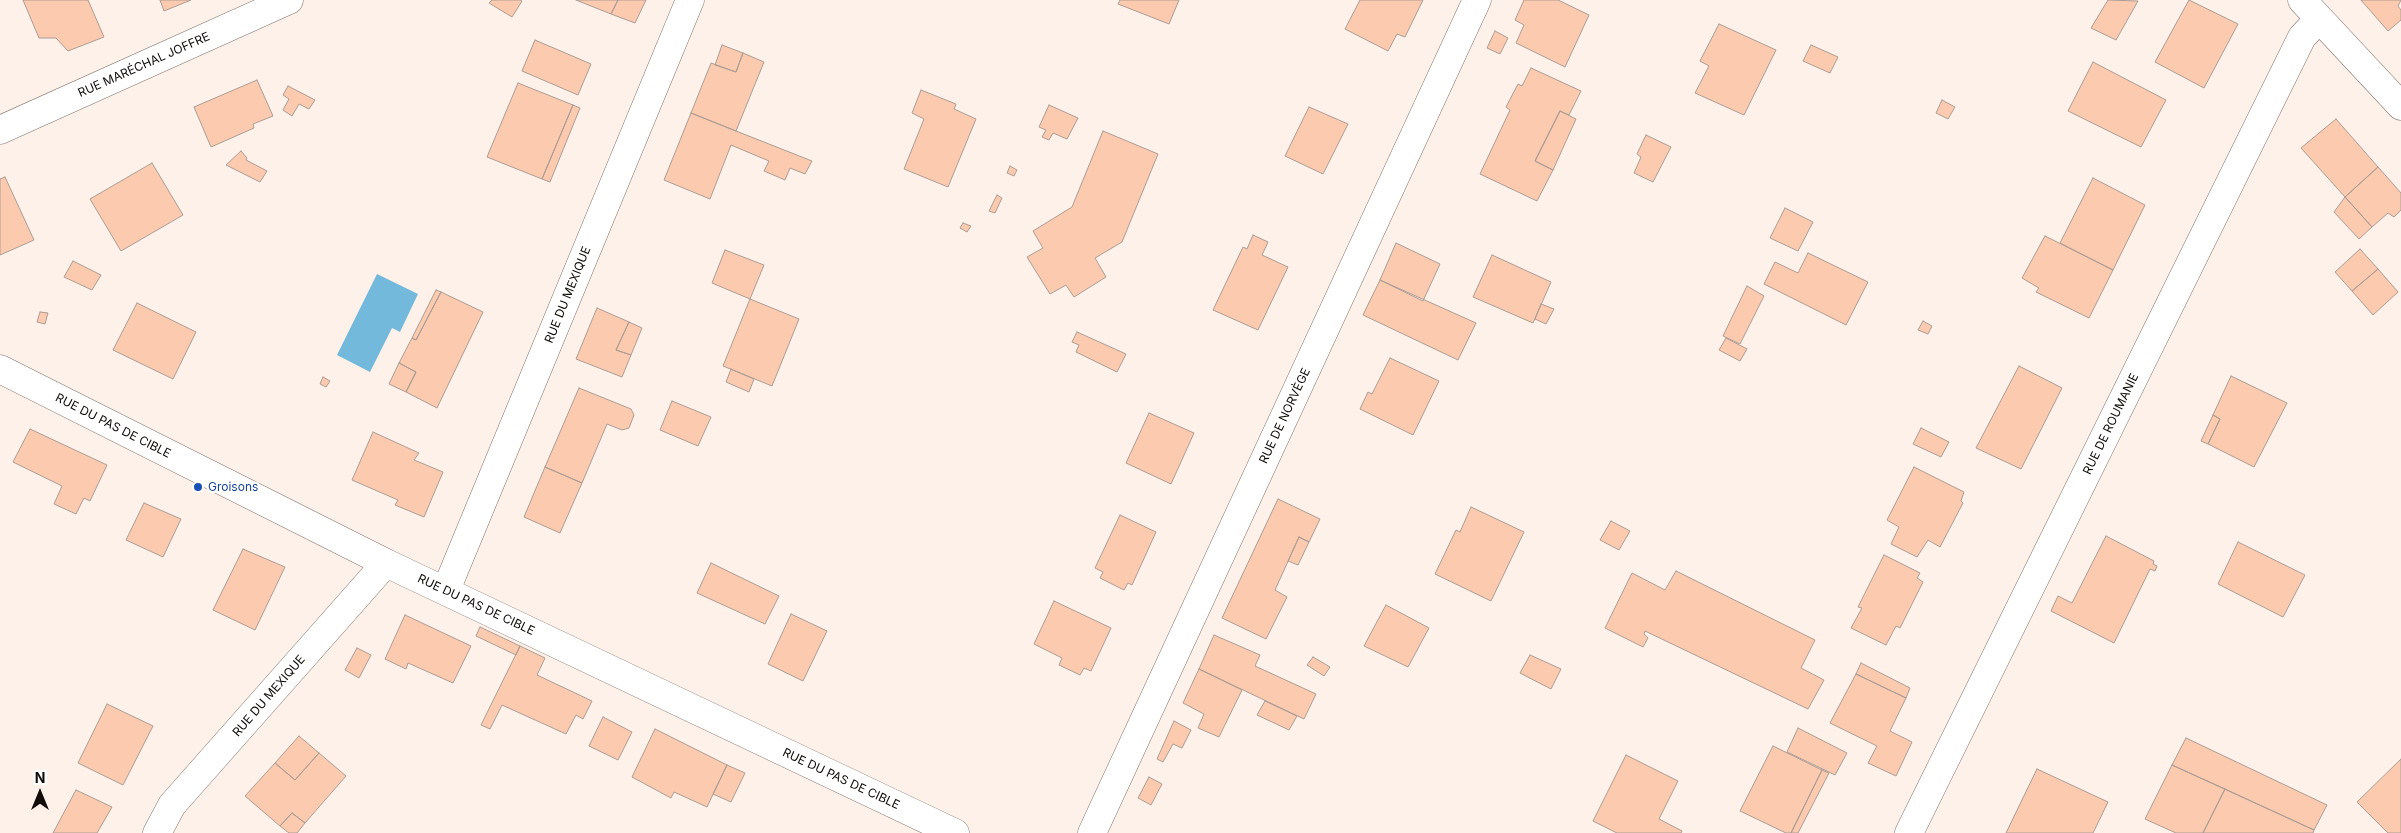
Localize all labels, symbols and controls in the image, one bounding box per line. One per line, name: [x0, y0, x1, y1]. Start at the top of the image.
street label: RUE MARÉCHAL JOFFRE: [76, 29, 212, 101]
street label: RUE DU MEXIQUE: [542, 245, 594, 345]
street label: RUE DE NORVÈGE: [1257, 366, 1313, 466]
street label: RUE DE ROUMANIE: [2080, 371, 2142, 477]
street label: RUE DU PAS DE CIBLE: [53, 391, 173, 461]
place label: Groisons: [208, 480, 258, 494]
marker: Groisons: [192, 481, 204, 493]
street label: RUE DU PAS DE CIBLE: [415, 572, 537, 638]
street label: RUE DU MEXIQUE: [230, 652, 308, 740]
street label: RUE DU PAS DE CIBLE: [780, 746, 902, 812]
north arrow: [15, 768, 65, 818]
text: N: [35, 769, 45, 786]

